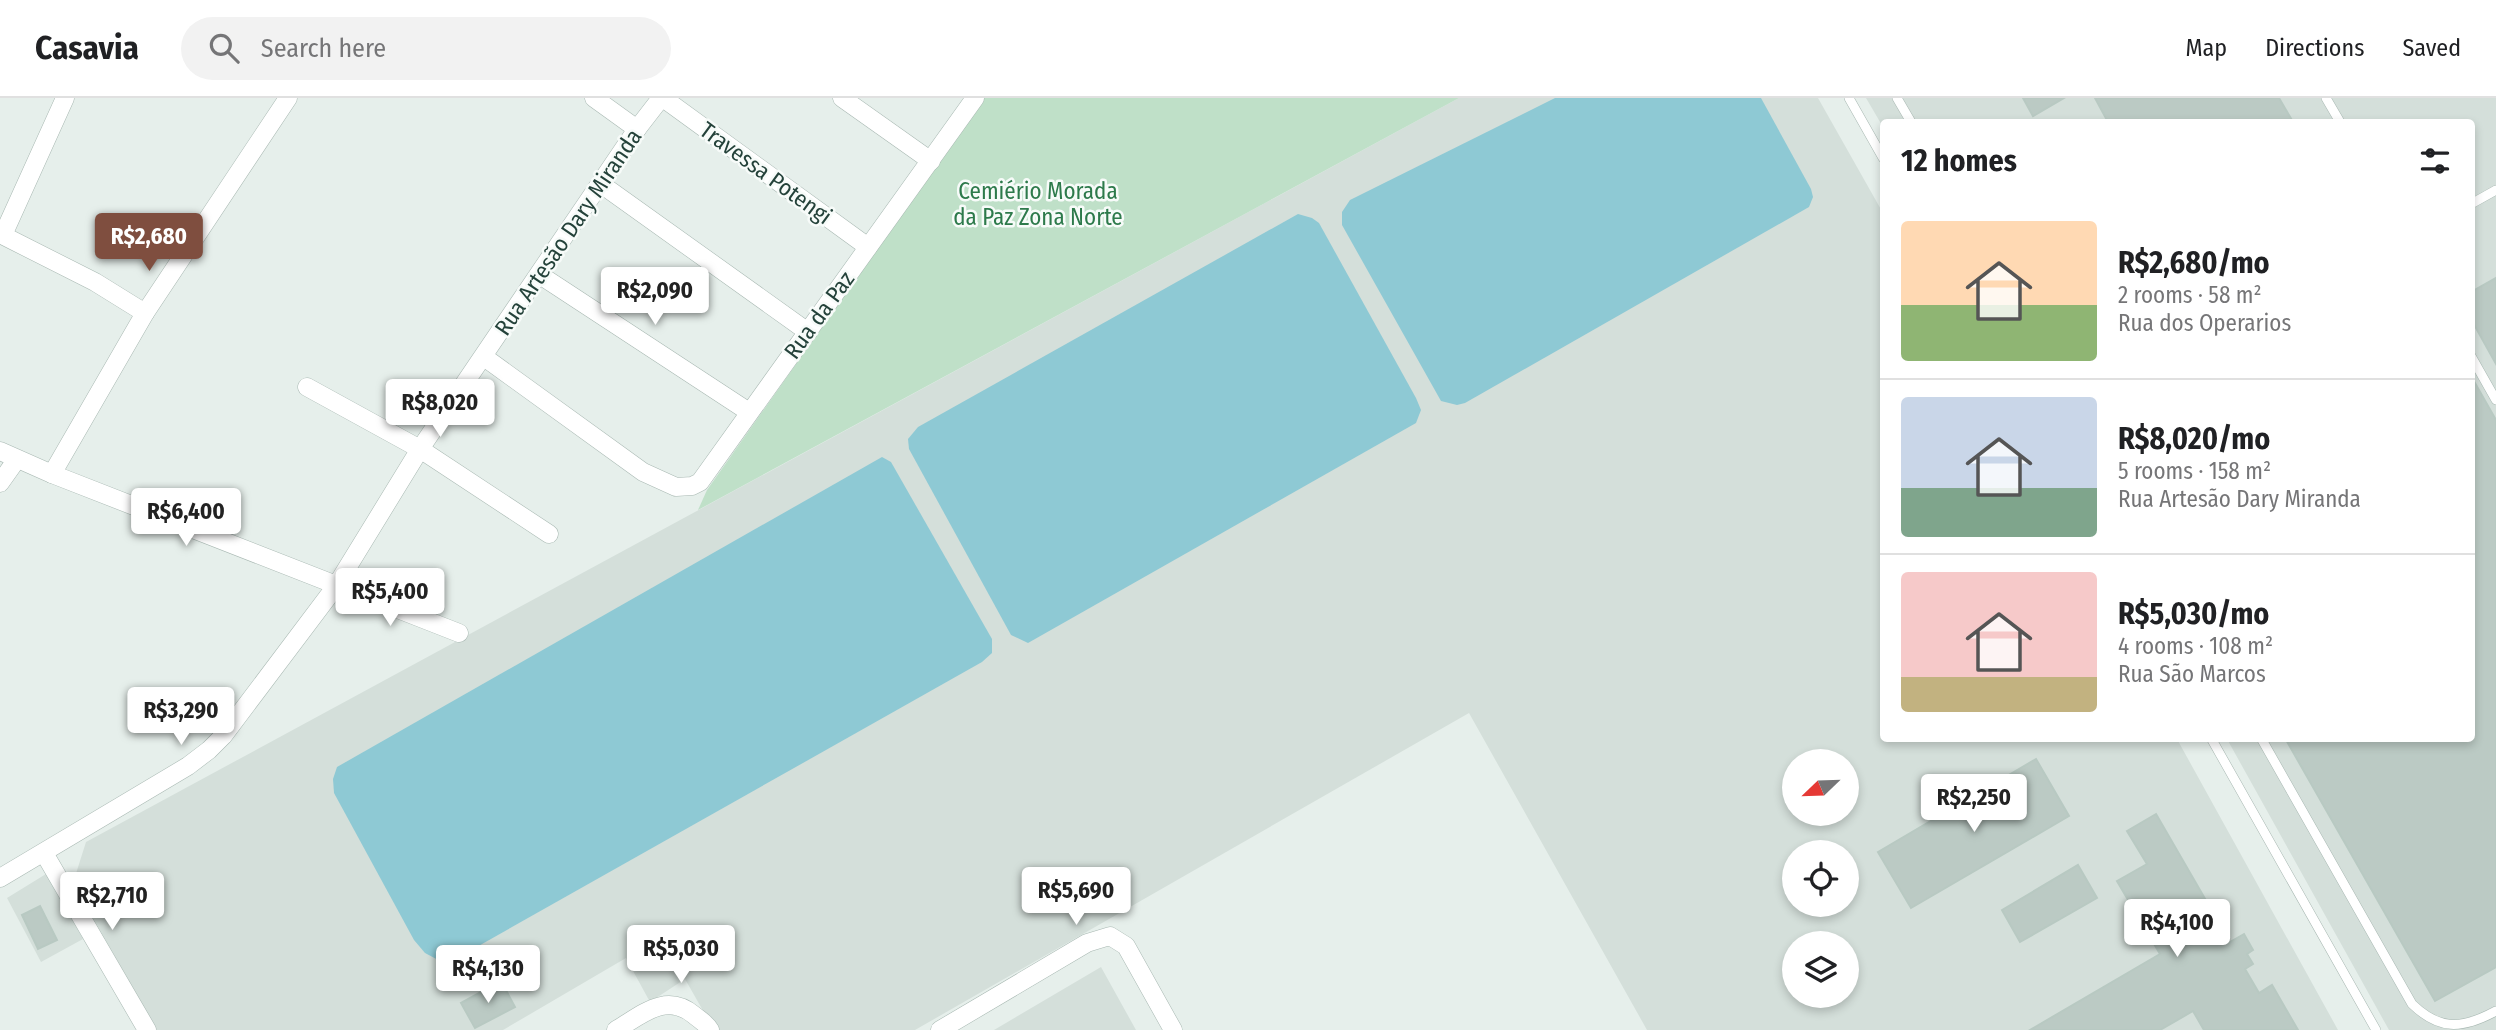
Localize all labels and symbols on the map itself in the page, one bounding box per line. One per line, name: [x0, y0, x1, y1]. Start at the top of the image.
street label: Travessa Potengi: [695, 116, 837, 230]
street label: Rua Artesão Dary Miranda: [488, 123, 648, 341]
park label: Cemiério Morada da Paz Zona Norte: [953, 177, 1123, 231]
pin: R$2,680: [84, 214, 214, 273]
street label: Rua da Paz: [778, 266, 860, 364]
pin: R$2,090: [590, 268, 720, 327]
pin: R$8,020: [375, 380, 505, 439]
pin: R$6,400: [121, 489, 251, 548]
pin: R$5,400: [325, 568, 455, 628]
pin: R$3,290: [116, 688, 246, 747]
north arrow: [1782, 749, 1858, 826]
pin: R$2,250: [1909, 774, 2039, 834]
pin: R$5,690: [1011, 868, 1141, 927]
pin: R$2,710: [47, 872, 177, 932]
pin: R$4,100: [2112, 900, 2242, 959]
pin: R$5,030: [616, 926, 746, 985]
pin: R$4,130: [423, 946, 553, 1005]

